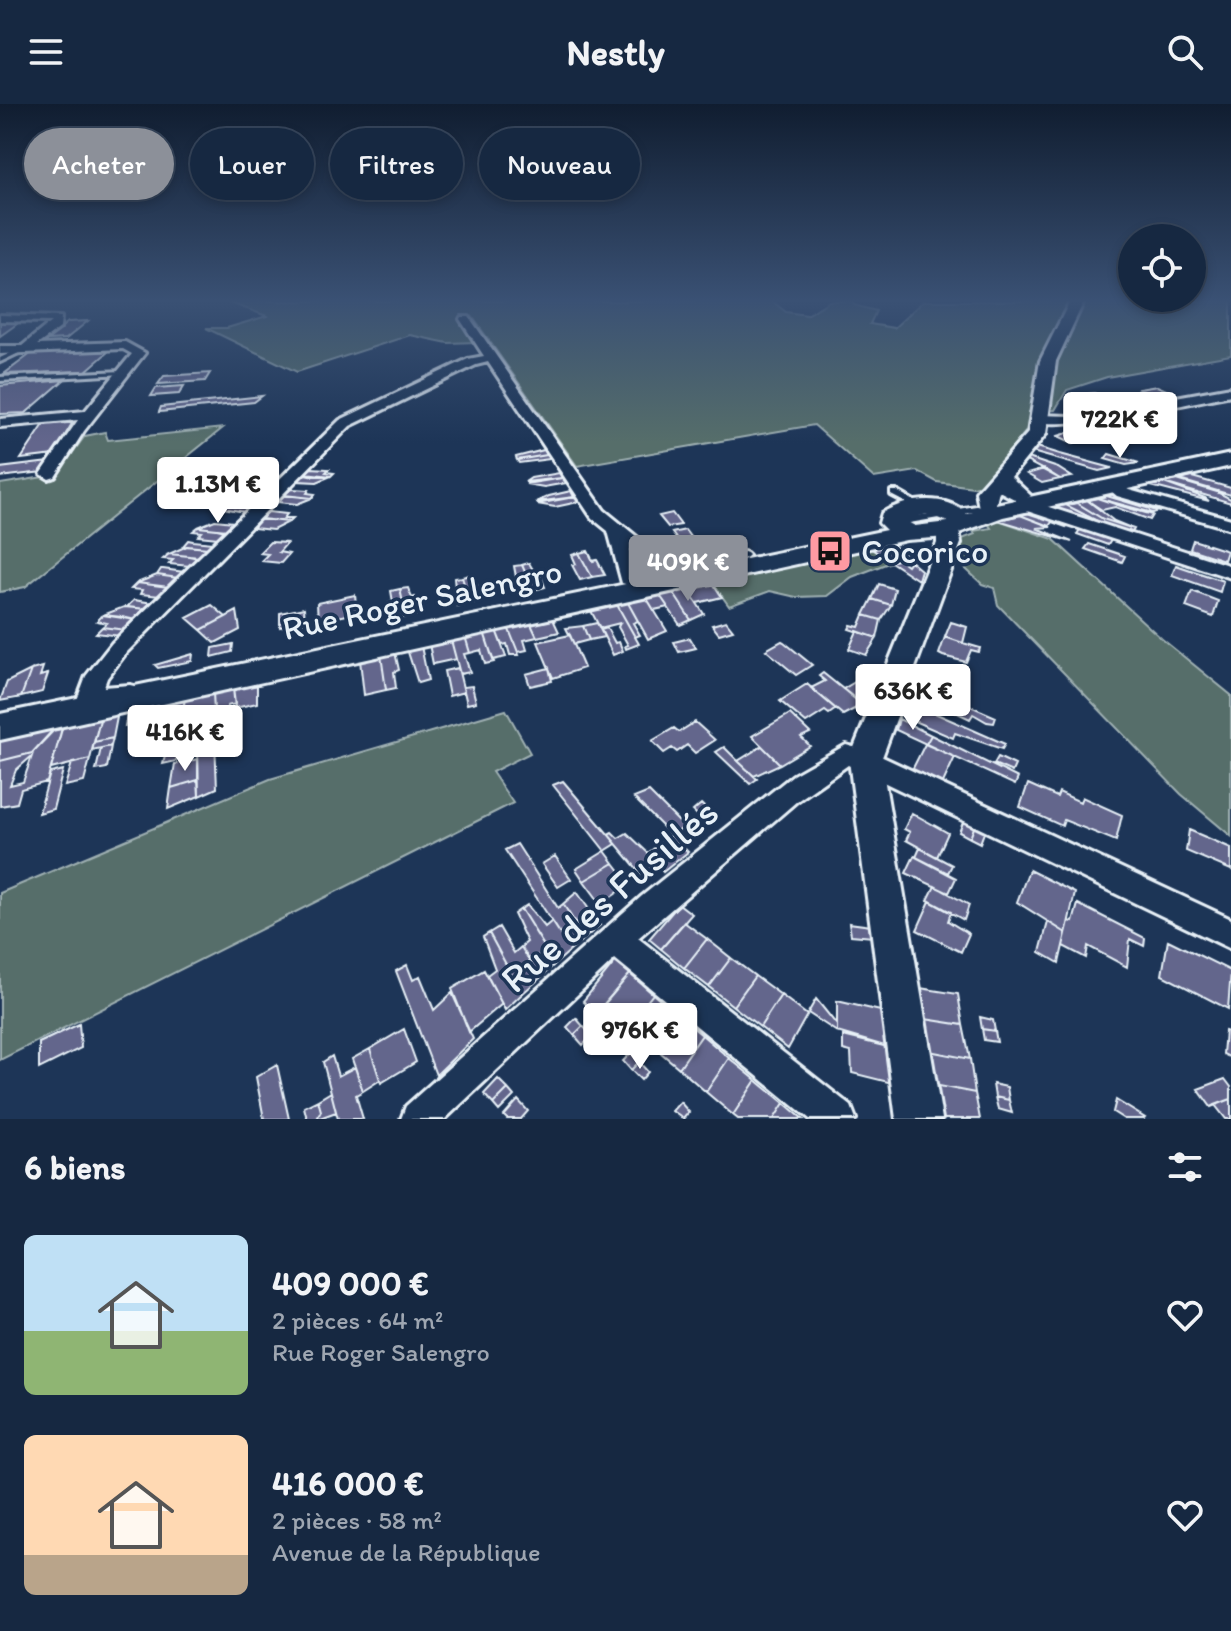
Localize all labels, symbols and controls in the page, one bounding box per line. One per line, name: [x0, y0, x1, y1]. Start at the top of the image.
icon: menu: [24, 30, 68, 74]
icon: search: [1163, 30, 1207, 74]
text: Nestly: [566, 31, 665, 74]
chip: Acheter: [24, 128, 174, 200]
chip: Louer: [190, 128, 314, 200]
chip: Filtres: [330, 128, 463, 200]
chip: Nouveau: [479, 128, 640, 200]
map controls: [1118, 224, 1206, 312]
button: locate: [1118, 224, 1206, 312]
pin: 722K €: [1055, 392, 1185, 460]
text: 722K €: [1081, 402, 1159, 434]
pin: 1.13M €: [144, 457, 292, 525]
text: 1.13M €: [175, 467, 261, 499]
bus stop icon: Cocorico: [806, 527, 854, 575]
place label: Cocorico: [861, 531, 988, 572]
pin: 409K €: [623, 535, 753, 603]
text: 409K €: [647, 545, 729, 577]
street label: Rue Roger Salengro: [279, 550, 566, 649]
pin: 636K €: [848, 664, 978, 732]
text: 636K €: [874, 674, 953, 706]
pin: 416K €: [120, 705, 250, 773]
text: 416K €: [146, 715, 224, 747]
street label: Rue des Fusillés: [490, 787, 728, 1003]
pin: 976K €: [575, 1003, 705, 1071]
text: 976K €: [601, 1013, 679, 1045]
icon: filters: [1163, 1145, 1207, 1189]
text: 6 biens: [24, 1147, 126, 1188]
text: 409 000 €: [272, 1263, 429, 1304]
icon: home: [88, 1267, 184, 1363]
icon: heart: [1163, 1293, 1207, 1337]
text: 2 pièces · 64 m²: [272, 1304, 443, 1336]
text: Rue Roger Salengro: [272, 1336, 490, 1368]
text: 416 000 €: [272, 1463, 424, 1504]
icon: home: [88, 1467, 184, 1563]
icon: heart: [1163, 1493, 1207, 1537]
text: 2 pièces · 58 m²: [272, 1504, 442, 1536]
text: Avenue de la République: [272, 1536, 540, 1568]

